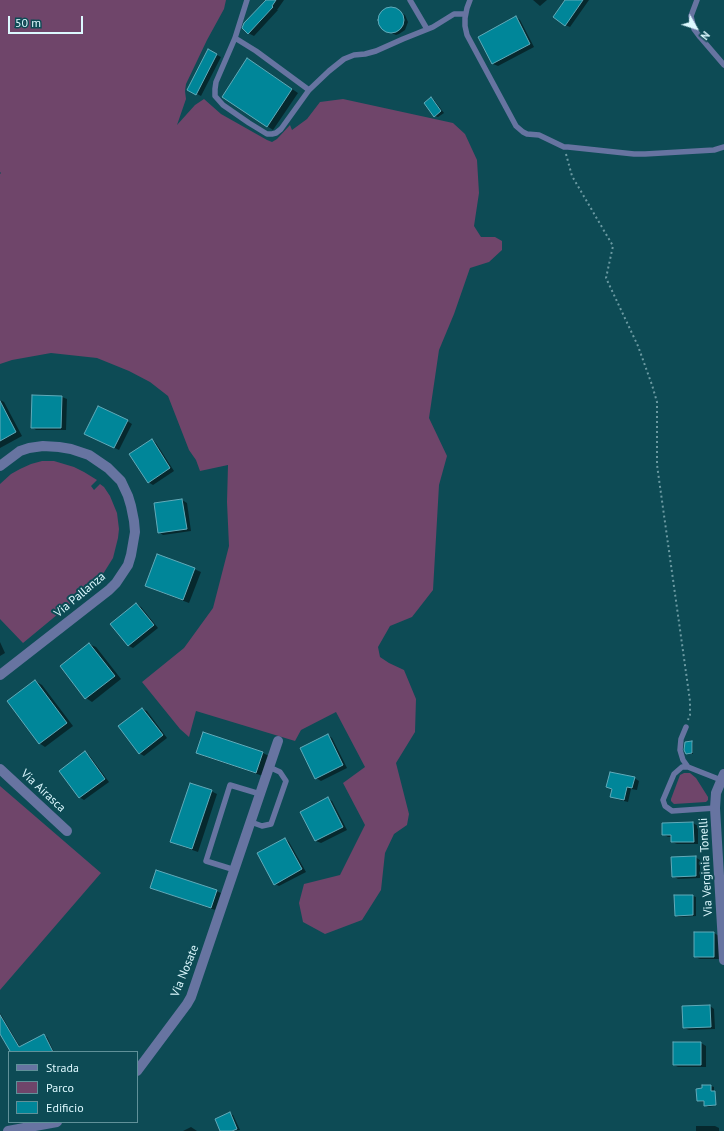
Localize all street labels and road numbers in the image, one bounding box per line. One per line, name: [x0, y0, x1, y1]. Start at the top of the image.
street label: Via Pallanza: [52, 569, 108, 621]
street label: Via Airasca: [18, 767, 68, 815]
street label: Via Verginia Tonelli: [696, 817, 716, 917]
street label: Via Nosate: [168, 943, 202, 999]

